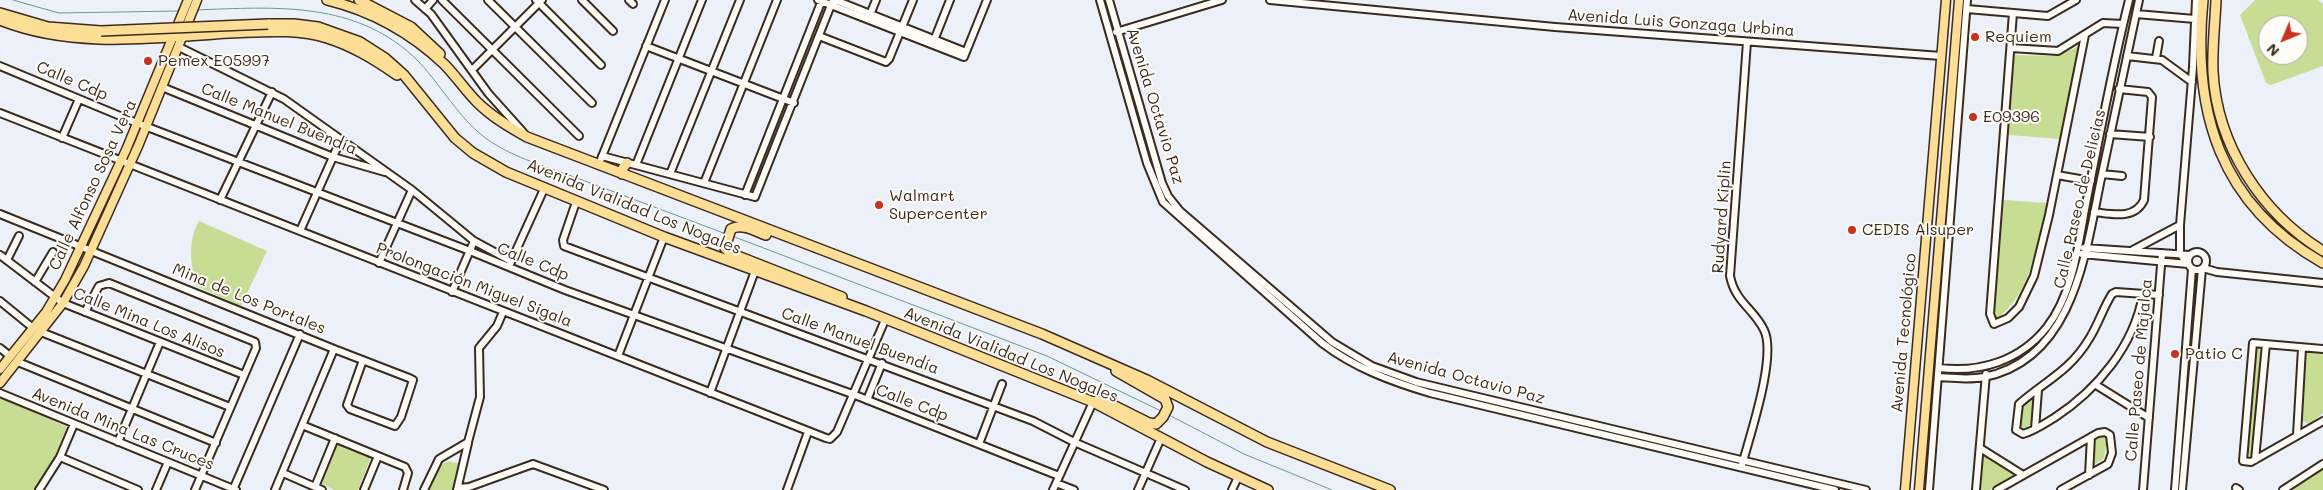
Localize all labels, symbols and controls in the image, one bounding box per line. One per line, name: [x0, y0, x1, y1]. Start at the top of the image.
street label: Avenida Luis Gonzaga Urbina: [1567, 5, 1795, 41]
north arrow: [2258, 15, 2308, 65]
street label: Avenida Octavio Paz: [1122, 25, 1188, 187]
place label: Requiem: [1985, 27, 2052, 47]
marker: Requiem: [1969, 31, 1981, 43]
text: N: [2262, 40, 2283, 61]
place label: Pemex E05997: [158, 51, 270, 71]
marker: Pemex E05997: [142, 55, 154, 67]
street label: Calle Cdp: [33, 57, 111, 105]
street label: Calle Manuel Buendía: [198, 79, 360, 159]
street label: Calle Alfonso Sosa Vera: [45, 97, 141, 273]
place label: E09396: [1983, 107, 2040, 127]
street label: Calle Paseo de Delicias: [2050, 107, 2110, 291]
marker: E09396: [1967, 111, 1979, 123]
street label: Avenida Vialidad Los Nogales: [524, 155, 744, 259]
street label: Rudyard Kiplin: [1708, 160, 1736, 274]
place label: Walmart Supercenter: [889, 186, 988, 224]
marker: Walmart Supercenter: [873, 199, 885, 211]
place label: CEDIS Alsuper: [1862, 220, 1974, 240]
marker: CEDIS Alsuper: [1846, 224, 1858, 236]
street label: Prolongación Miguel Sigala: [373, 239, 575, 331]
street label: Calle Cdp: [494, 239, 572, 285]
street label: Avenida Tecnológico: [1887, 252, 1921, 414]
street label: Mina de Los Portales: [170, 259, 328, 339]
street label: Calle Paseo de Majalca: [2121, 278, 2157, 462]
street label: Calle Mina Los Alisos: [70, 284, 228, 362]
street label: Avenida Vialidad Los Nogales: [901, 303, 1121, 407]
street label: Calle Manuel Buendía: [779, 304, 941, 378]
place label: Patio C: [2185, 344, 2243, 364]
street label: Avenida Octavio Paz: [1385, 348, 1547, 408]
marker: Patio C: [2169, 348, 2181, 360]
street label: Calle Cdp: [873, 380, 951, 426]
street label: Avenida Mina Las Cruces: [29, 384, 217, 474]

